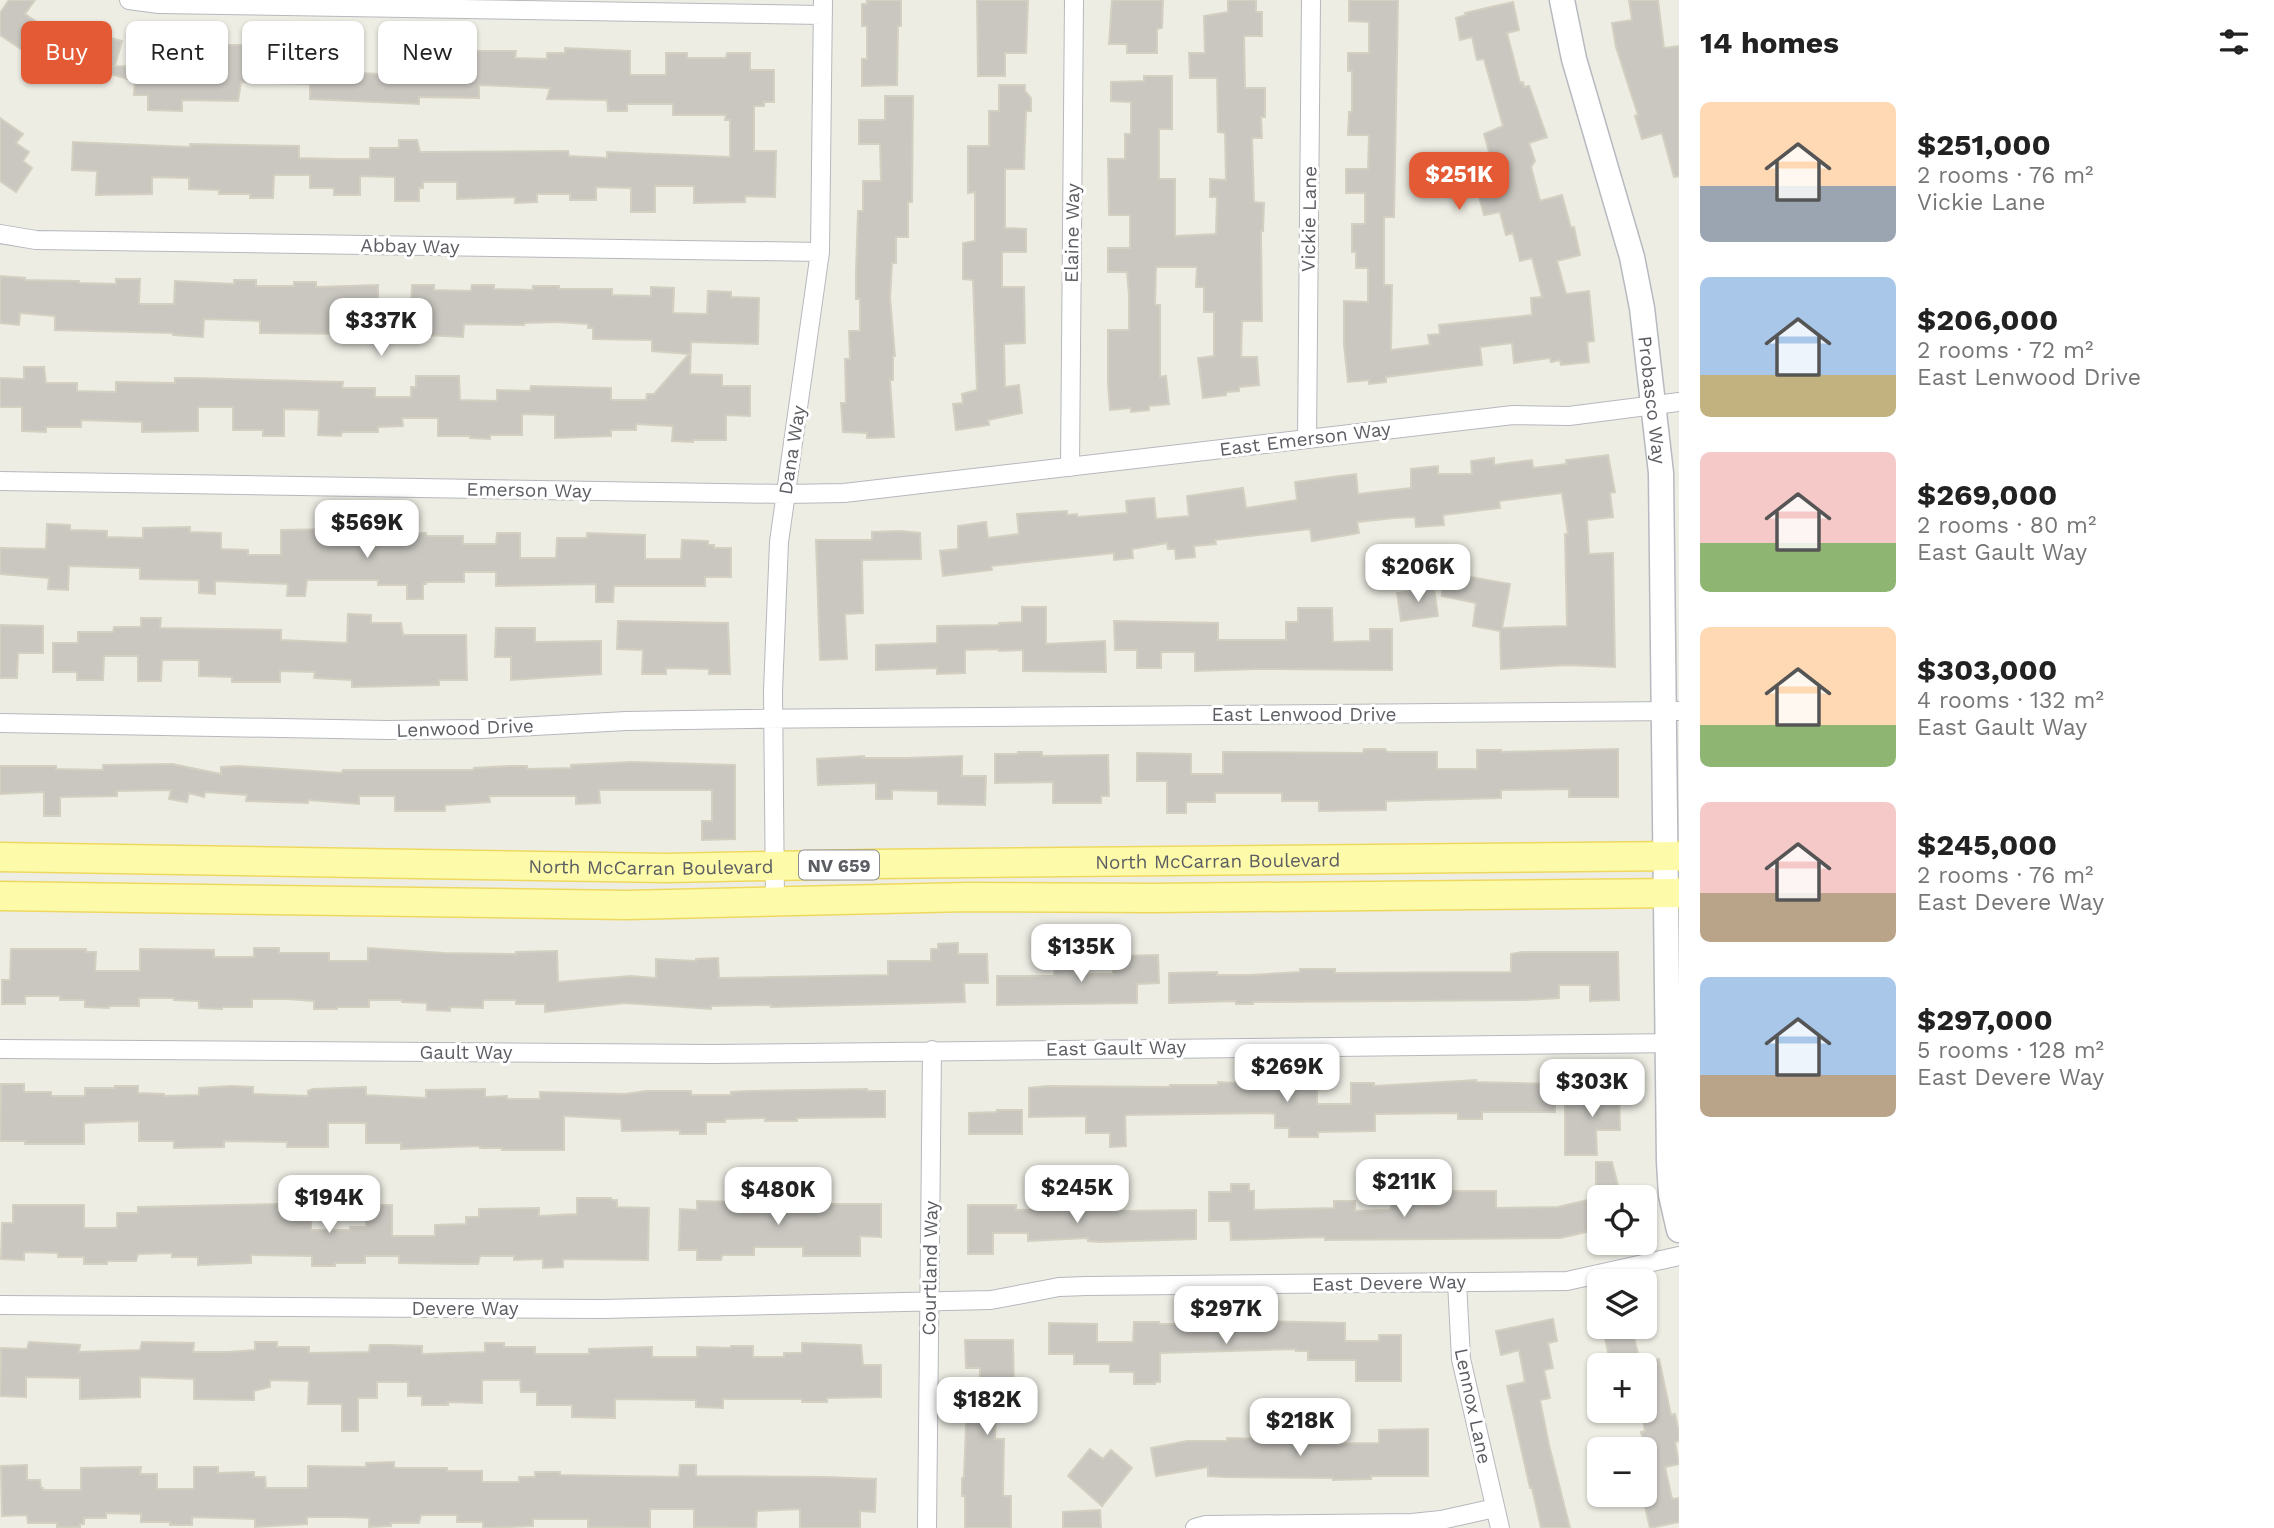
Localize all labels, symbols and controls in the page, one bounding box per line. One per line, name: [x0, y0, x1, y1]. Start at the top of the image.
chip: Buy: [21, 21, 112, 84]
chip: Rent: [126, 21, 228, 84]
chip: Filters: [242, 21, 364, 84]
chip: New: [378, 21, 477, 84]
icon: filters: [2215, 23, 2253, 61]
text: 14 homes: [1700, 25, 1839, 60]
text: $251,000: [1917, 127, 2051, 162]
icon: home: [1756, 130, 1840, 214]
pin: $251K: [1410, 152, 1508, 212]
text: $251K: [1425, 161, 1493, 188]
text: 2 rooms · 76 m²: [1917, 162, 2093, 189]
street label: Vickie Lane: [1297, 166, 1321, 272]
street label: Elaine Way: [1060, 183, 1084, 283]
text: Vickie Lane: [1917, 189, 2045, 216]
street label: Abbay Way: [360, 234, 460, 258]
pin: $337K: [332, 298, 430, 358]
text: $206,000: [1917, 302, 2058, 337]
icon: home: [1756, 305, 1840, 389]
text: $337K: [345, 307, 417, 334]
street label: Probasco Way: [1634, 335, 1671, 465]
text: 2 rooms · 72 m²: [1917, 337, 2093, 364]
text: East Lenwood Drive: [1917, 364, 2141, 391]
street label: Dana Way: [774, 404, 810, 496]
street label: East Emerson Way: [1218, 417, 1392, 461]
street label: Emerson Way: [466, 477, 592, 503]
text: $269,000: [1917, 477, 2057, 512]
icon: home: [1756, 480, 1840, 564]
pin: $569K: [318, 500, 416, 560]
text: $569K: [331, 509, 403, 536]
text: 2 rooms · 80 m²: [1917, 512, 2096, 539]
text: East Gault Way: [1917, 539, 2087, 566]
pin: $206K: [1369, 544, 1467, 604]
text: $206K: [1381, 553, 1455, 580]
text: $303,000: [1917, 652, 2057, 687]
icon: home: [1756, 655, 1840, 739]
text: 4 rooms · 132 m²: [1917, 687, 2104, 714]
street label: East Lenwood Drive: [1211, 703, 1397, 726]
street label: Lenwood Drive: [396, 714, 534, 742]
text: East Gault Way: [1917, 714, 2087, 741]
text: $245,000: [1917, 827, 2057, 862]
icon: home: [1756, 830, 1840, 914]
street label: North McCarran Boulevard: [1095, 848, 1341, 873]
road number: NV 659: [799, 850, 879, 880]
street label: North McCarran Boulevard: [528, 854, 774, 880]
text: 2 rooms · 76 m²: [1917, 862, 2093, 889]
text: East Devere Way: [1917, 889, 2104, 916]
pin: $135K: [1032, 925, 1130, 984]
text: $135K: [1047, 933, 1115, 960]
text: $297,000: [1917, 1002, 2053, 1037]
icon: home: [1756, 1005, 1840, 1089]
street label: East Gault Way: [1046, 1035, 1187, 1061]
text: 5 rooms · 128 m²: [1917, 1037, 2104, 1064]
street label: Gault Way: [419, 1041, 513, 1064]
pin: $269K: [1238, 1044, 1336, 1104]
text: $269K: [1251, 1053, 1323, 1080]
pin: $303K: [1543, 1060, 1641, 1119]
text: East Devere Way: [1917, 1064, 2104, 1091]
text: $303K: [1556, 1068, 1628, 1095]
pin: $211K: [1355, 1160, 1453, 1219]
pin: $245K: [1028, 1166, 1126, 1225]
pin: $480K: [729, 1168, 827, 1227]
text: $211K: [1372, 1168, 1436, 1195]
text: $245K: [1041, 1174, 1113, 1201]
pin: $194K: [280, 1176, 378, 1235]
text: $480K: [741, 1176, 815, 1203]
text: $194K: [294, 1184, 364, 1211]
map controls: [1587, 1185, 1657, 1507]
button: locate: [1587, 1185, 1657, 1255]
street label: Courtland Way: [917, 1200, 943, 1336]
button: layers: [1587, 1269, 1657, 1339]
street label: East Devere Way: [1312, 1270, 1467, 1296]
pin: $297K: [1177, 1286, 1275, 1346]
text: $297K: [1190, 1295, 1262, 1322]
street label: Devere Way: [411, 1297, 519, 1320]
street label: Lennox Lane: [1450, 1346, 1496, 1466]
button: +: [1587, 1353, 1657, 1423]
pin: $182K: [938, 1378, 1036, 1437]
text: $182K: [953, 1386, 1021, 1413]
pin: $218K: [1251, 1398, 1349, 1458]
text: $218K: [1266, 1407, 1334, 1434]
button: −: [1587, 1437, 1657, 1507]

